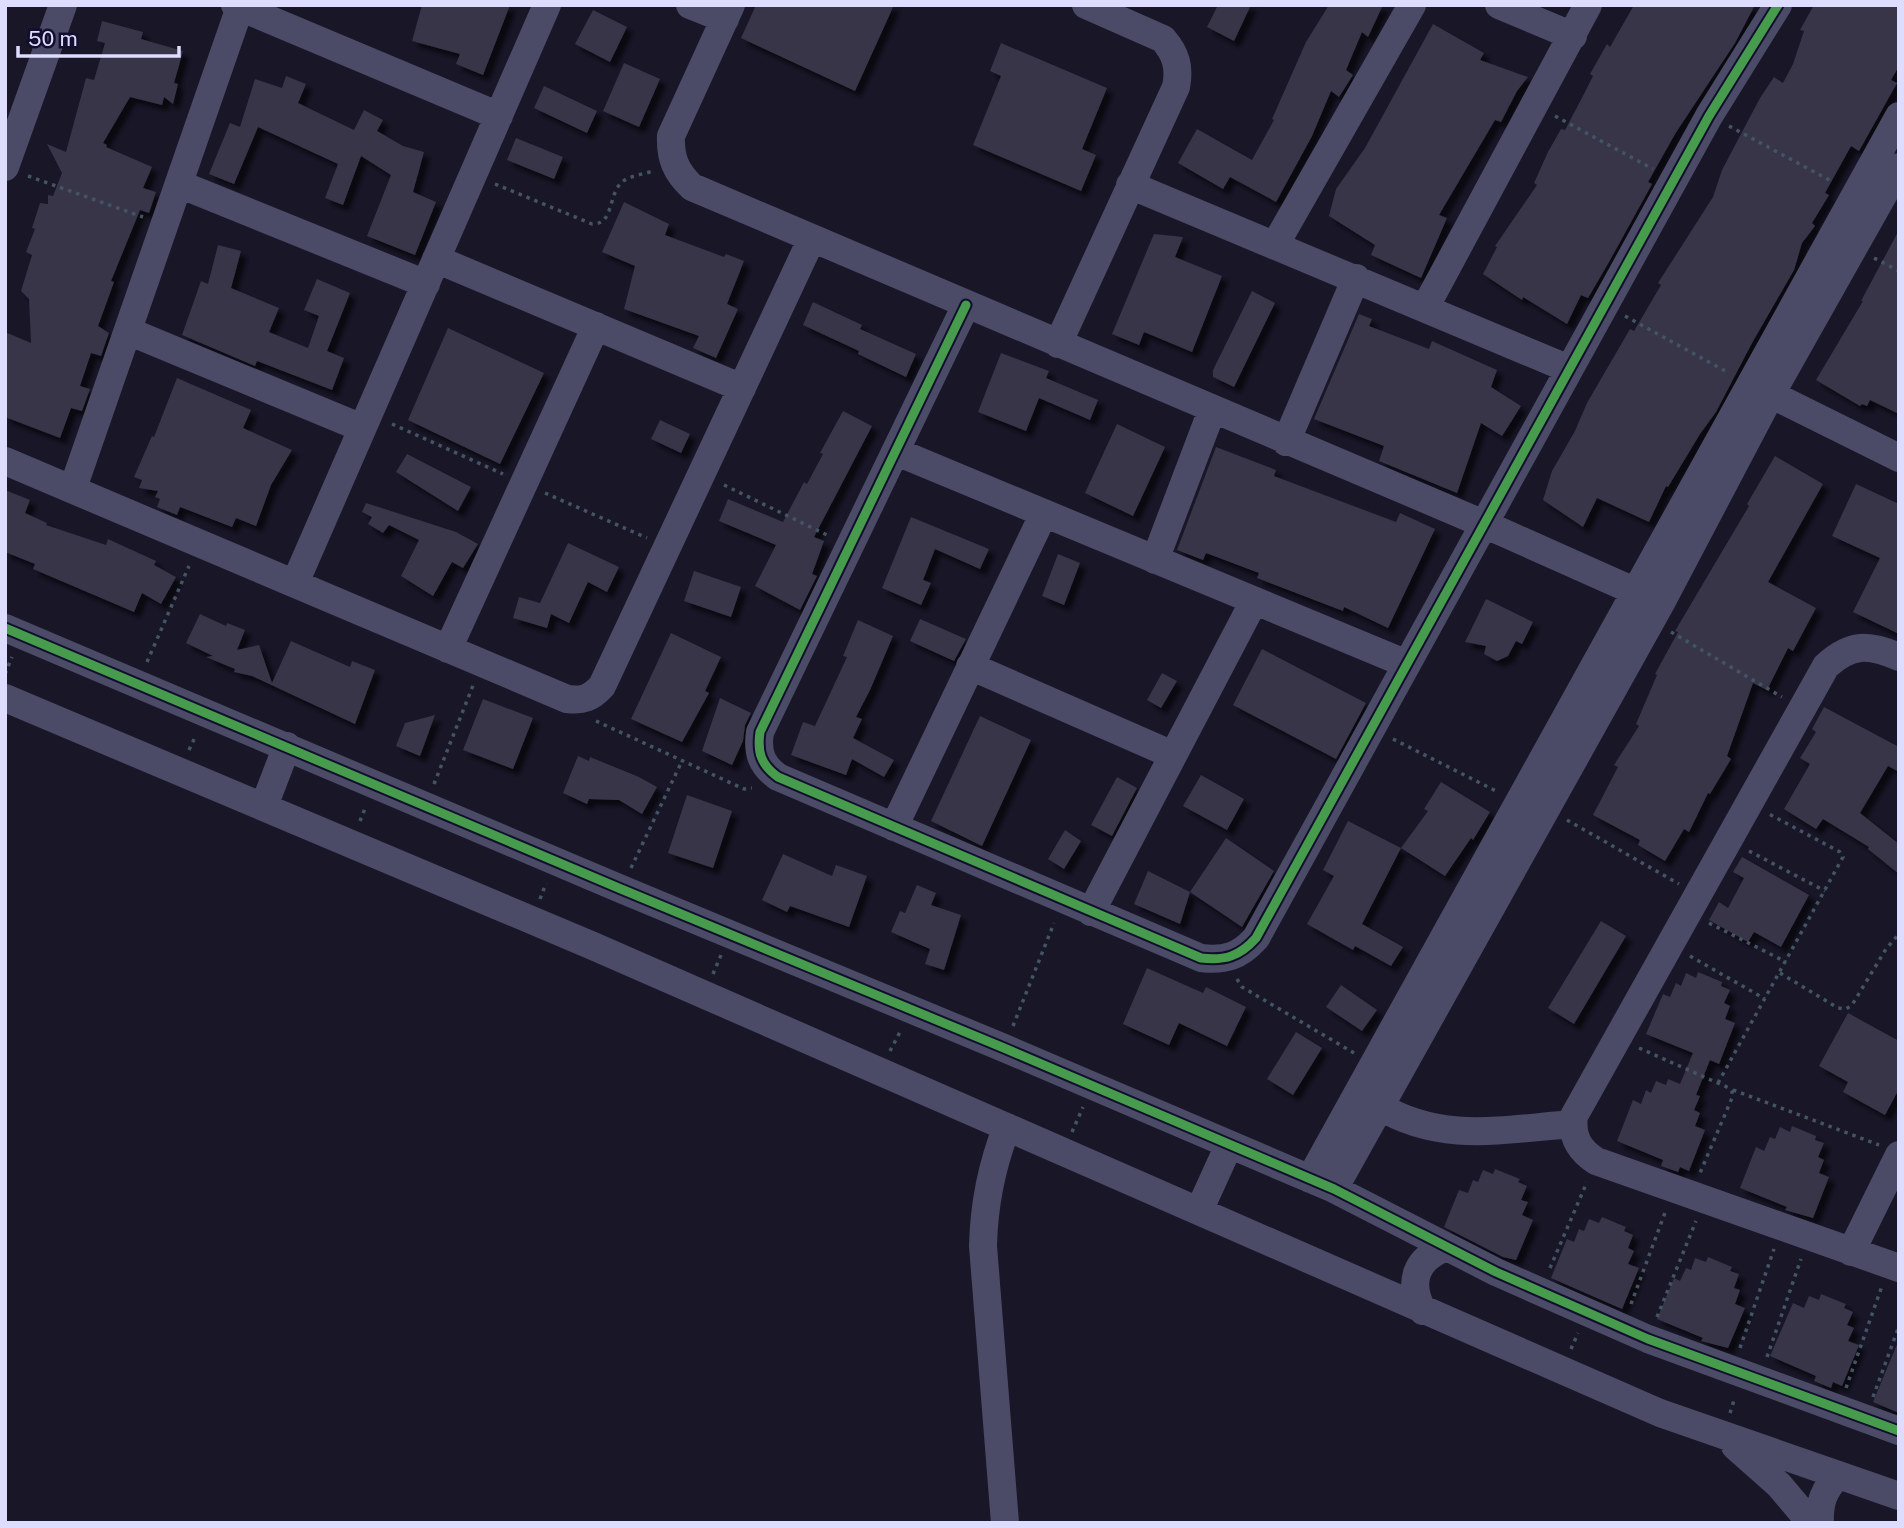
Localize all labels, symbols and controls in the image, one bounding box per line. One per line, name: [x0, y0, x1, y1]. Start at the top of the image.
scale bar: [18, 14, 178, 58]
text: 50 m: [28, 26, 78, 51]

